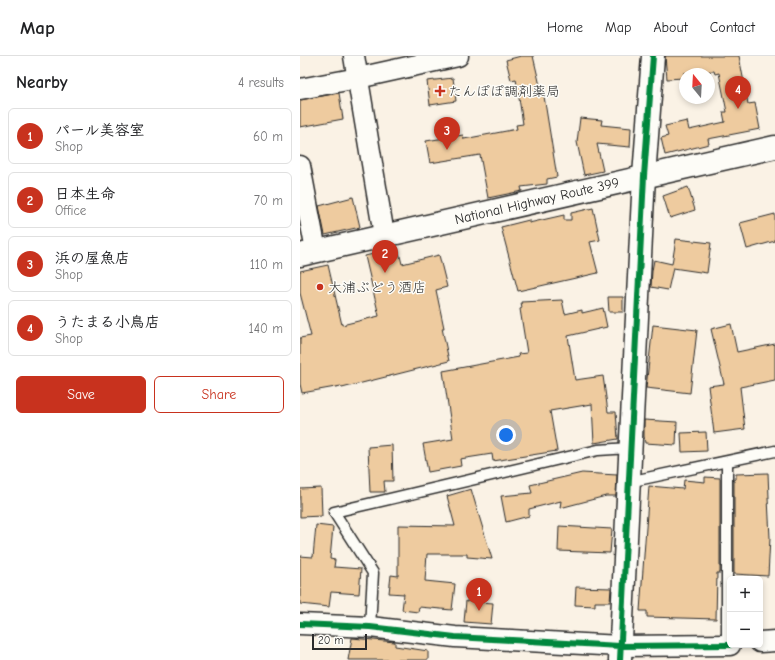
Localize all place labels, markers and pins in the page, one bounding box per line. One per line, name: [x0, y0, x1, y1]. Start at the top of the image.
pin: 4: [725, 76, 751, 109]
place label: たんぽぽ調剤薬局: [448, 83, 560, 100]
marker: たんぽぽ調剤薬局: [435, 86, 445, 96]
pin: 3: [434, 117, 460, 150]
pin: 2: [372, 240, 398, 273]
place label: 大浦ぶどう酒店: [328, 279, 426, 296]
marker: 大浦ぶどう酒店: [315, 282, 325, 292]
pin: 1: [466, 578, 492, 611]

